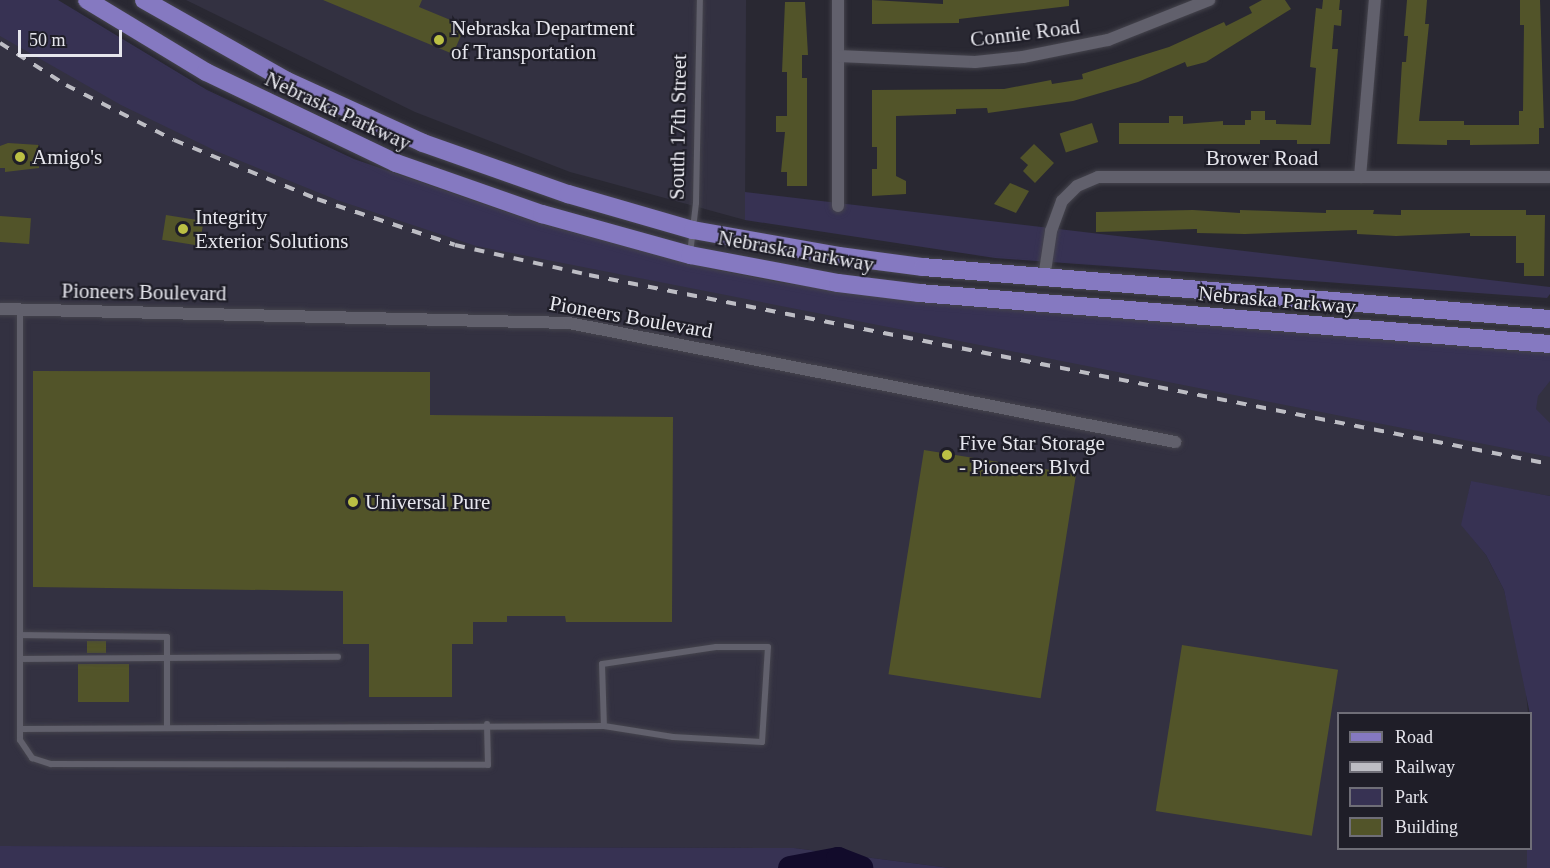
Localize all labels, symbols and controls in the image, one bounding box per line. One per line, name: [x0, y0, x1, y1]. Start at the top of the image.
street label: Connie Road: [969, 14, 1081, 52]
place label: Nebraska Department of Transportation: [451, 15, 635, 65]
scale bar: [21, 18, 124, 56]
text: 50 m: [29, 30, 66, 50]
marker: Nebraska Department of Transportation: [432, 33, 446, 47]
street label: South 17th Street: [664, 54, 692, 200]
street label: Nebraska Parkway: [261, 66, 415, 156]
place label: Amigo's: [32, 144, 102, 170]
street label: Brower Road: [1206, 145, 1318, 171]
marker: Amigo's: [13, 150, 27, 164]
place label: Integrity Exterior Solutions: [195, 204, 348, 254]
marker: Integrity Exterior Solutions: [176, 222, 190, 236]
street label: Nebraska Parkway: [716, 225, 876, 277]
street label: Pioneers Boulevard: [61, 278, 227, 306]
street label: Nebraska Parkway: [1197, 281, 1357, 319]
street label: Pioneers Boulevard: [548, 290, 714, 344]
place label: Five Star Storage - Pioneers Blvd: [959, 430, 1105, 480]
marker: Five Star Storage - Pioneers Blvd: [940, 448, 954, 462]
place label: Universal Pure: [365, 489, 490, 515]
marker: Universal Pure: [346, 495, 360, 509]
legend: [1337, 712, 1532, 850]
text: Road: [1395, 727, 1433, 747]
text: Railway: [1395, 757, 1455, 777]
text: Park: [1395, 787, 1428, 807]
text: Building: [1395, 817, 1458, 837]

